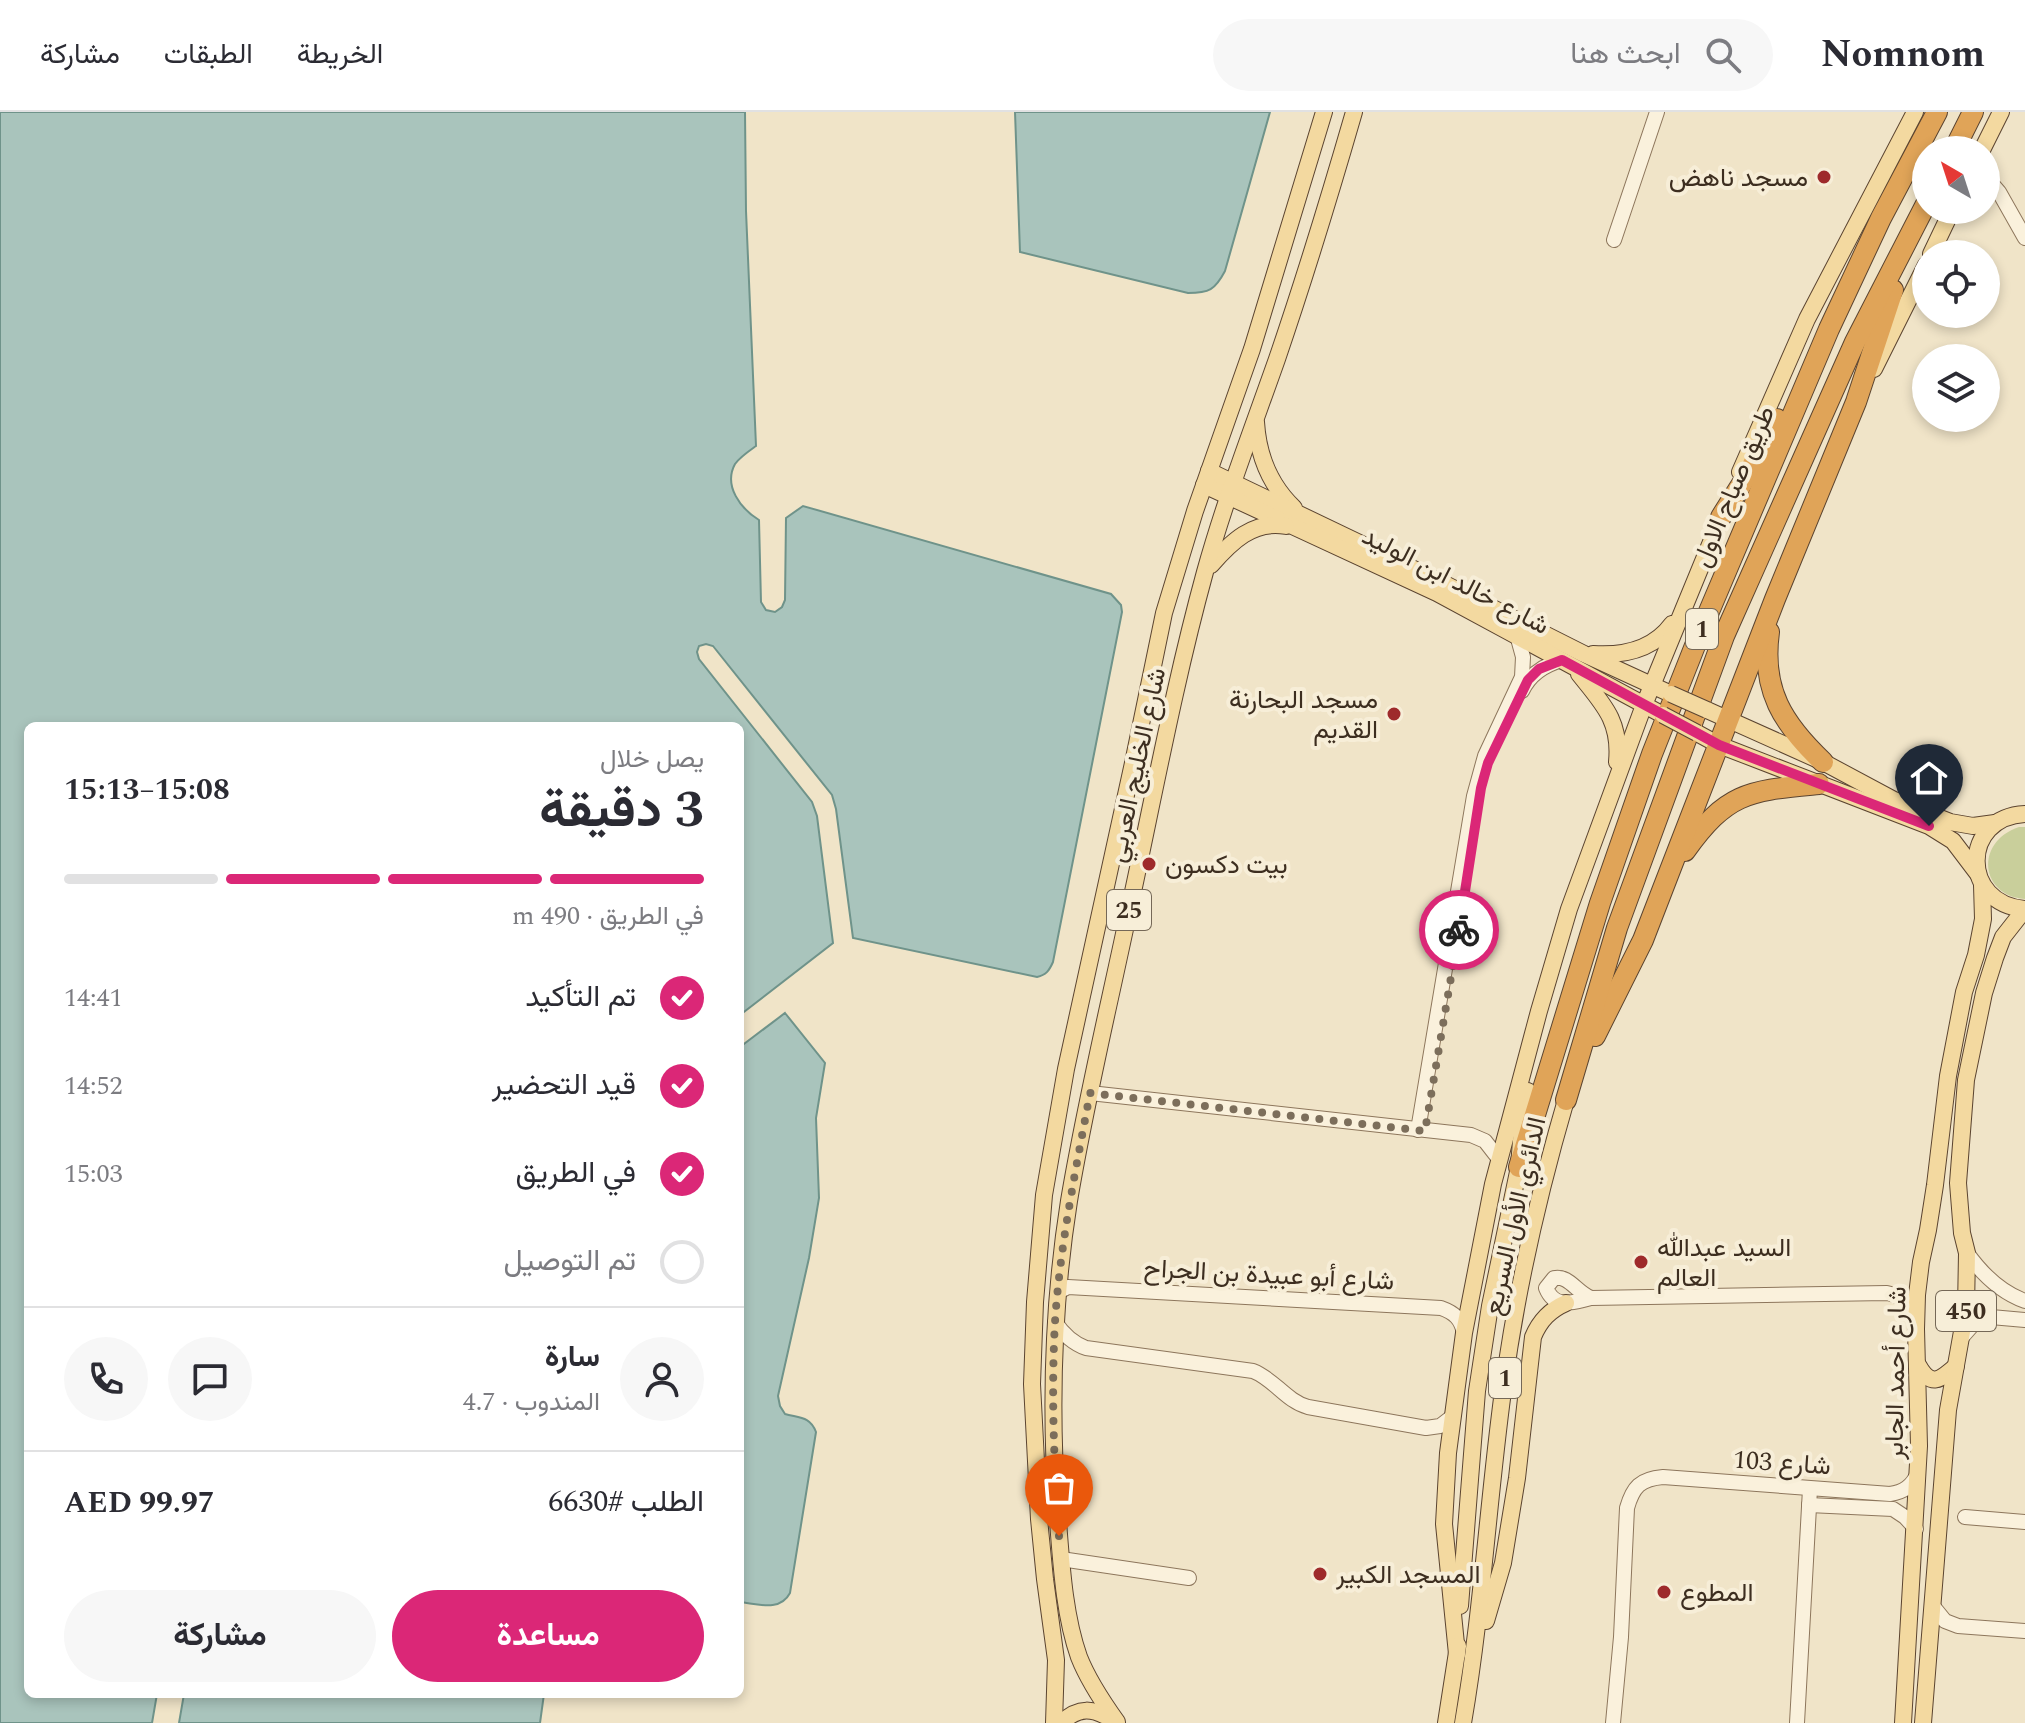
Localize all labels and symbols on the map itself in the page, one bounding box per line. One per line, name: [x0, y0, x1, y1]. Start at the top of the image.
north arrow: [1912, 136, 2000, 224]
place label: مسجد ناهض: [1669, 158, 1808, 198]
marker: مسجد ناهض: [1815, 168, 1833, 186]
street label: طريق صباح الاول: [1682, 399, 1786, 573]
street label: شارع خالد ابن الوليد: [1355, 516, 1556, 645]
road number: 1: [1686, 609, 1718, 649]
street label: شارع الخليج العربي: [1097, 664, 1177, 866]
place label: مسجد البحارنة القديم: [1229, 680, 1378, 750]
marker: مسجد البحارنة القديم: [1385, 705, 1403, 723]
pin: [1895, 744, 1963, 826]
place label: بيت دكسون: [1165, 845, 1288, 885]
marker: بيت دكسون: [1140, 855, 1158, 873]
road number: 25: [1107, 890, 1151, 930]
courier: [1419, 890, 1499, 970]
street label: الدائري الأول السريع: [1473, 1113, 1557, 1319]
place label: السيد عبدالله العالم: [1657, 1228, 1791, 1298]
street label: شارع أبو عبيدة بن الجراح: [1143, 1248, 1395, 1302]
marker: السيد عبدالله العالم: [1632, 1253, 1650, 1271]
street label: شارع أحمد الجابر: [1874, 1286, 1918, 1461]
road number: 450: [1936, 1291, 1996, 1331]
road number: 1: [1489, 1358, 1521, 1398]
street label: شارع 103: [1732, 1440, 1832, 1486]
pin: [1025, 1454, 1093, 1536]
place label: المسجد الكبير: [1335, 1555, 1481, 1595]
marker: المسجد الكبير: [1311, 1565, 1329, 1583]
place label: المطوع: [1680, 1573, 1754, 1613]
marker: المطوع: [1655, 1583, 1673, 1601]

